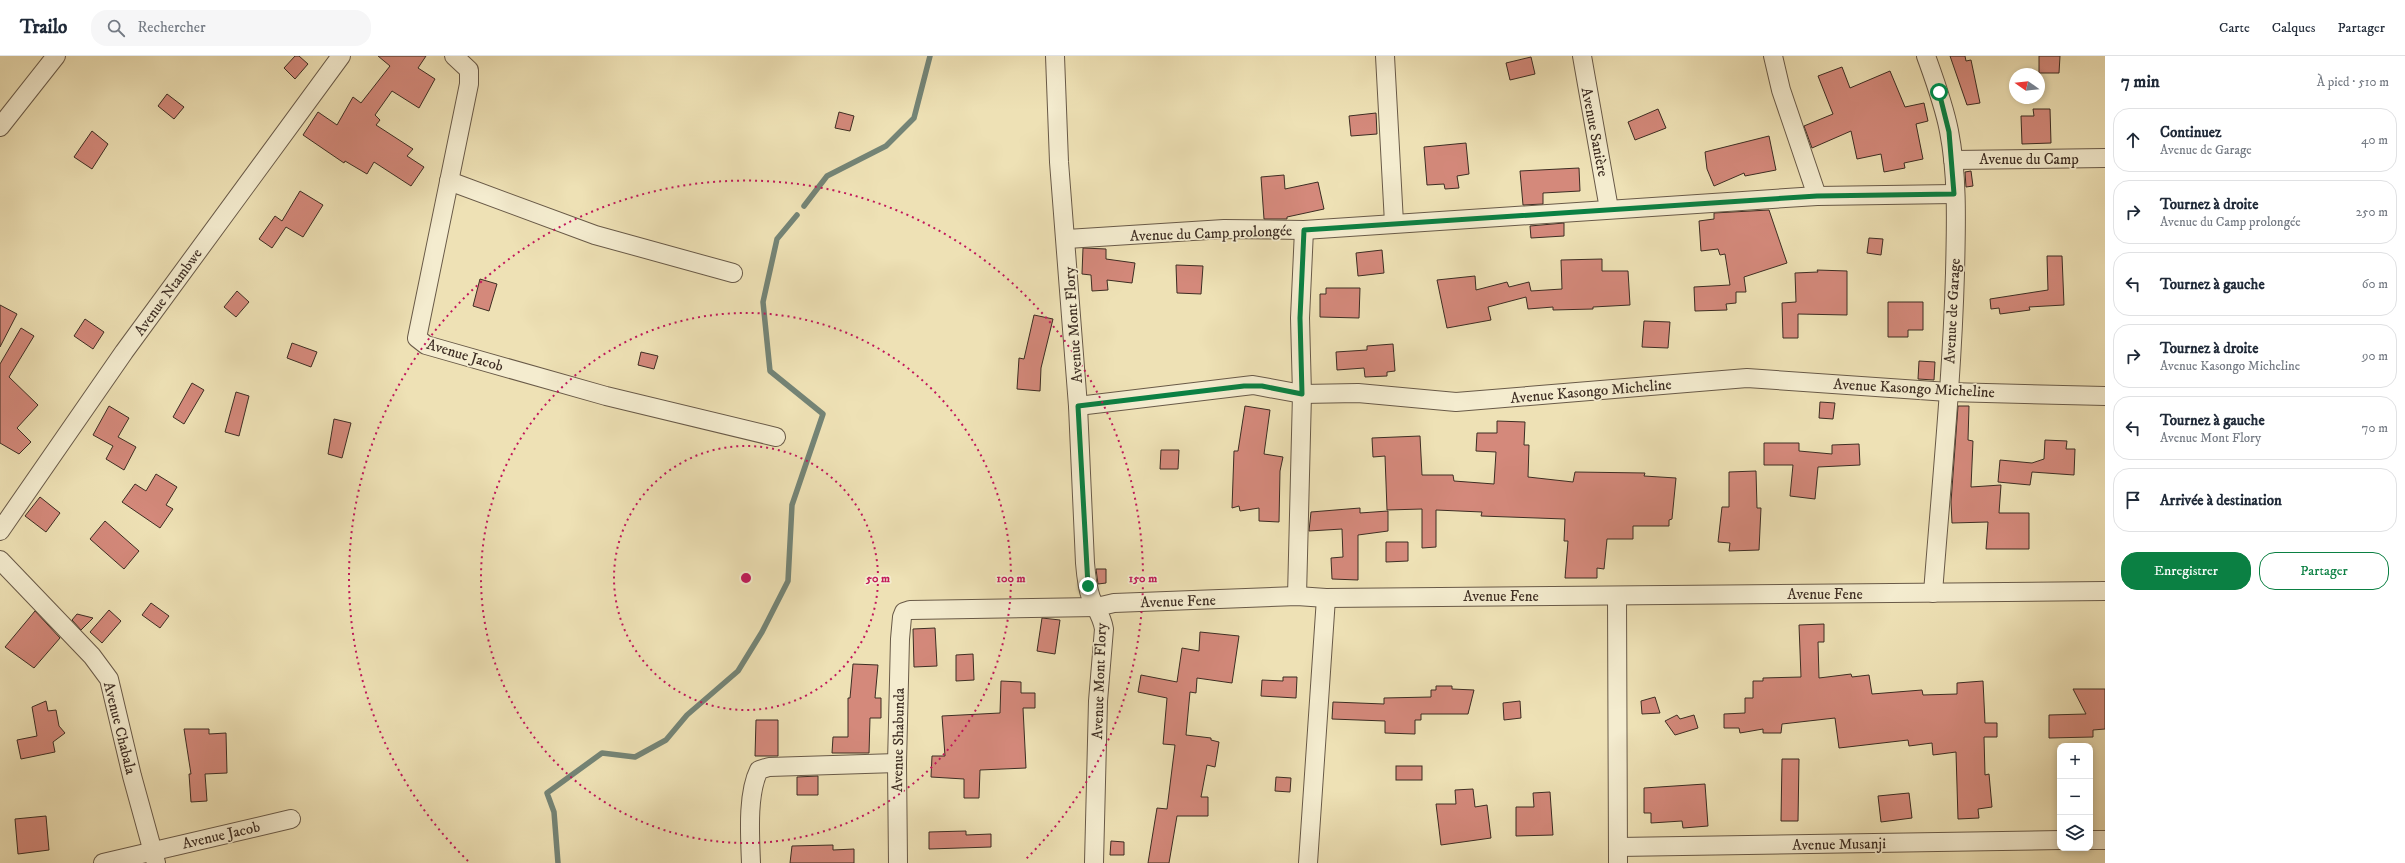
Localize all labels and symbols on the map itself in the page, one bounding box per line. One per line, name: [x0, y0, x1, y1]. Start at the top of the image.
north arrow: [2009, 68, 2045, 104]
route start: [1930, 83, 1948, 101]
street label: Avenue Sanière: [1577, 86, 1612, 178]
street label: Avenue du Camp: [1979, 150, 2079, 169]
street label: Avenue du Camp prolongée: [1130, 221, 1292, 246]
street label: Avenue Ntambwe: [130, 245, 207, 340]
street label: Avenue de Garage: [1940, 258, 1965, 364]
street label: Avenue Mont Flory: [1060, 265, 1087, 384]
street label: Avenue Jacob: [424, 335, 506, 376]
street label: Avenue Kasongo Micheline: [1510, 375, 1672, 408]
street label: Avenue Kasongo Micheline: [1833, 375, 1995, 402]
centre of rings: [739, 571, 753, 585]
text: 50 m: [865, 571, 890, 586]
text: 100 m: [997, 571, 1025, 586]
text: 150 m: [1129, 571, 1157, 586]
route end: [1079, 577, 1097, 595]
street label: Avenue Fene: [1787, 585, 1863, 604]
street label: Avenue Fene: [1463, 587, 1539, 606]
street label: Avenue Fene: [1140, 591, 1216, 612]
street label: Avenue Mont Flory: [1088, 622, 1111, 740]
street label: Avenue Chabala: [99, 680, 140, 777]
street label: Avenue Shabunda: [888, 687, 909, 792]
street label: Avenue Jacob: [180, 817, 262, 854]
street label: Avenue Musanji: [1792, 834, 1886, 855]

